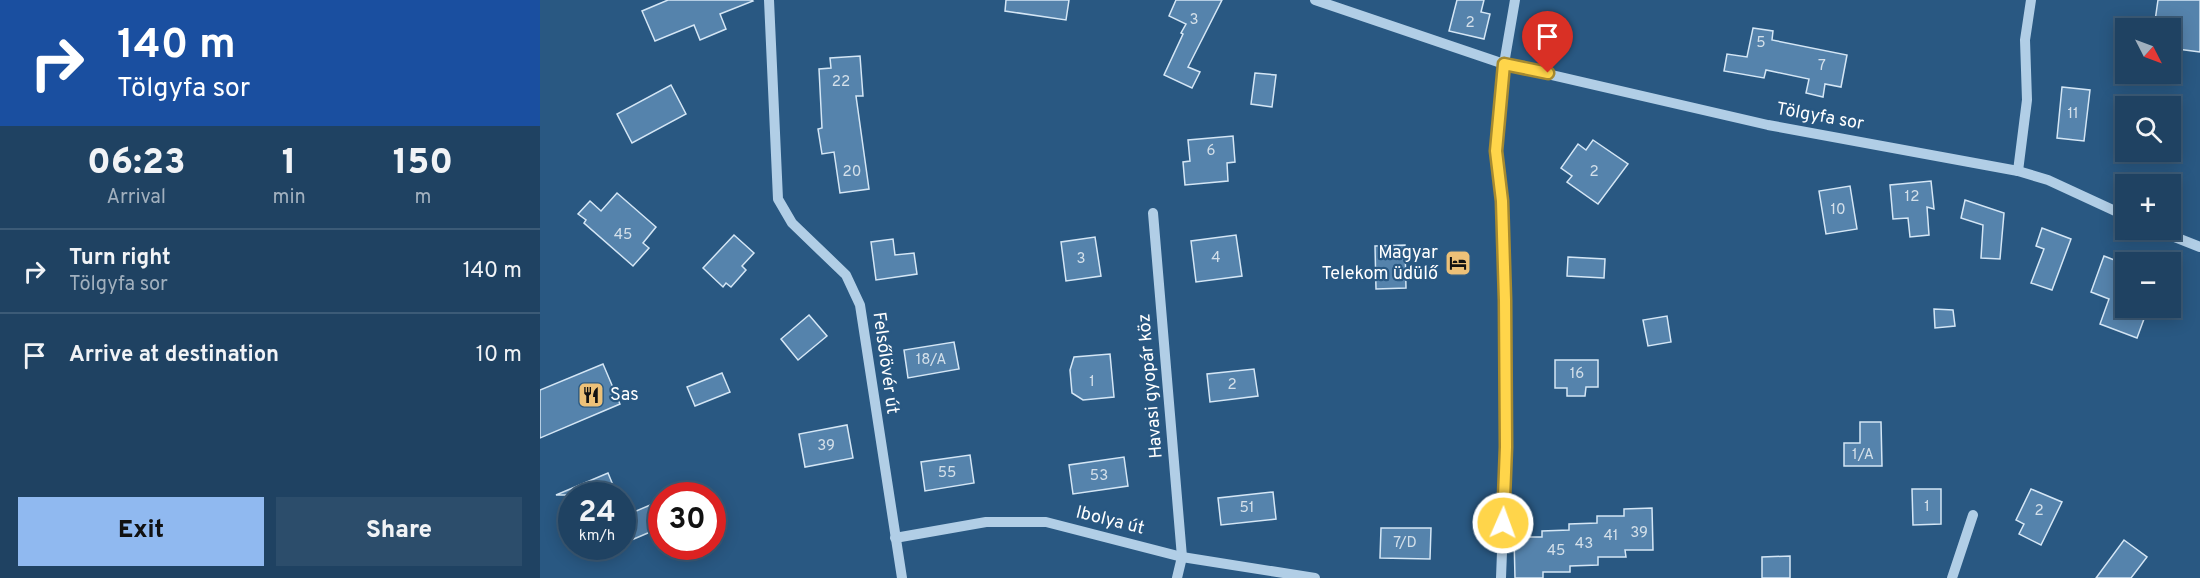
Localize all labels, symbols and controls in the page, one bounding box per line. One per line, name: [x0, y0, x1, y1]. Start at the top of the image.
house number: 3: [1189, 11, 1199, 30]
pin: [1522, 11, 1573, 73]
house number: 2: [1465, 14, 1475, 33]
north arrow: [2115, 18, 2181, 84]
map controls: [2115, 18, 2181, 318]
text: 140 m: [117, 20, 236, 73]
icon: arrive: [1531, 20, 1564, 53]
icon: right: [18, 24, 96, 102]
house number: 5: [1756, 34, 1766, 53]
house number: 7: [1818, 57, 1826, 76]
text: Tölgyfa sor: [117, 72, 250, 106]
house number: 22: [832, 73, 850, 92]
button: search: [2115, 96, 2181, 162]
street label: Tölgyfa sor: [1774, 98, 1866, 136]
house number: 11: [2067, 105, 2079, 124]
text: 06:23: [87, 141, 186, 187]
text: 1: [282, 141, 297, 187]
text: 150: [393, 141, 453, 187]
house number: 6: [1207, 142, 1216, 161]
house number: 20: [843, 163, 861, 182]
house number: 2: [1589, 163, 1599, 182]
button: +: [2115, 174, 2181, 240]
text: Arrival: [106, 185, 166, 211]
text: min: [273, 185, 306, 211]
text: m: [414, 185, 431, 211]
house number: 12: [1905, 188, 1919, 207]
house number: 10: [1830, 201, 1846, 220]
house number: 45: [614, 226, 632, 245]
place label: Magyar Telekom üdülő: [1321, 242, 1439, 286]
text: Turn right: [69, 245, 171, 272]
hotel icon: Magyar Telekom üdülő: [1443, 248, 1473, 278]
house number: 4: [1211, 249, 1221, 268]
house number: 3: [1076, 250, 1086, 269]
button: −: [2115, 252, 2181, 318]
icon: right: [18, 255, 51, 288]
text: 140 m: [463, 258, 522, 285]
text: Tölgyfa sor: [69, 272, 168, 298]
street label: Felsőlövér út: [866, 310, 904, 416]
street label: Havasi gyopár köz: [1133, 313, 1169, 459]
icon: arrive: [18, 339, 51, 372]
text: Arrive at destination: [69, 342, 279, 369]
text: 10 m: [476, 342, 522, 369]
house number: 18/A: [916, 351, 946, 370]
house number: 16: [1570, 365, 1584, 384]
house number: 1: [1089, 373, 1095, 392]
house number: 2: [1227, 376, 1237, 395]
restaurant icon: Sas: [576, 380, 606, 410]
place label: Sas: [610, 384, 639, 407]
house number: 39: [817, 437, 835, 456]
house number: 1/A: [1852, 446, 1874, 465]
house number: 55: [938, 464, 956, 483]
house number: 53: [1090, 467, 1108, 486]
speed limit sign: 30: [648, 482, 726, 560]
position arrow: [1471, 491, 1535, 555]
text: 24: [578, 495, 616, 532]
button: Exit: [18, 497, 264, 566]
button: Share: [276, 497, 522, 566]
house number: 1: [1924, 498, 1930, 517]
house number: 51: [1240, 499, 1254, 518]
street label: Ibolya út: [1073, 501, 1147, 541]
house number: 2: [2034, 502, 2044, 521]
house number: 39: [1630, 524, 1648, 543]
text: km/h: [579, 527, 615, 546]
house number: 41: [1604, 527, 1618, 546]
house number: 7/D: [1393, 534, 1417, 553]
house number: 43: [1575, 535, 1593, 554]
house number: 45: [1547, 542, 1565, 561]

